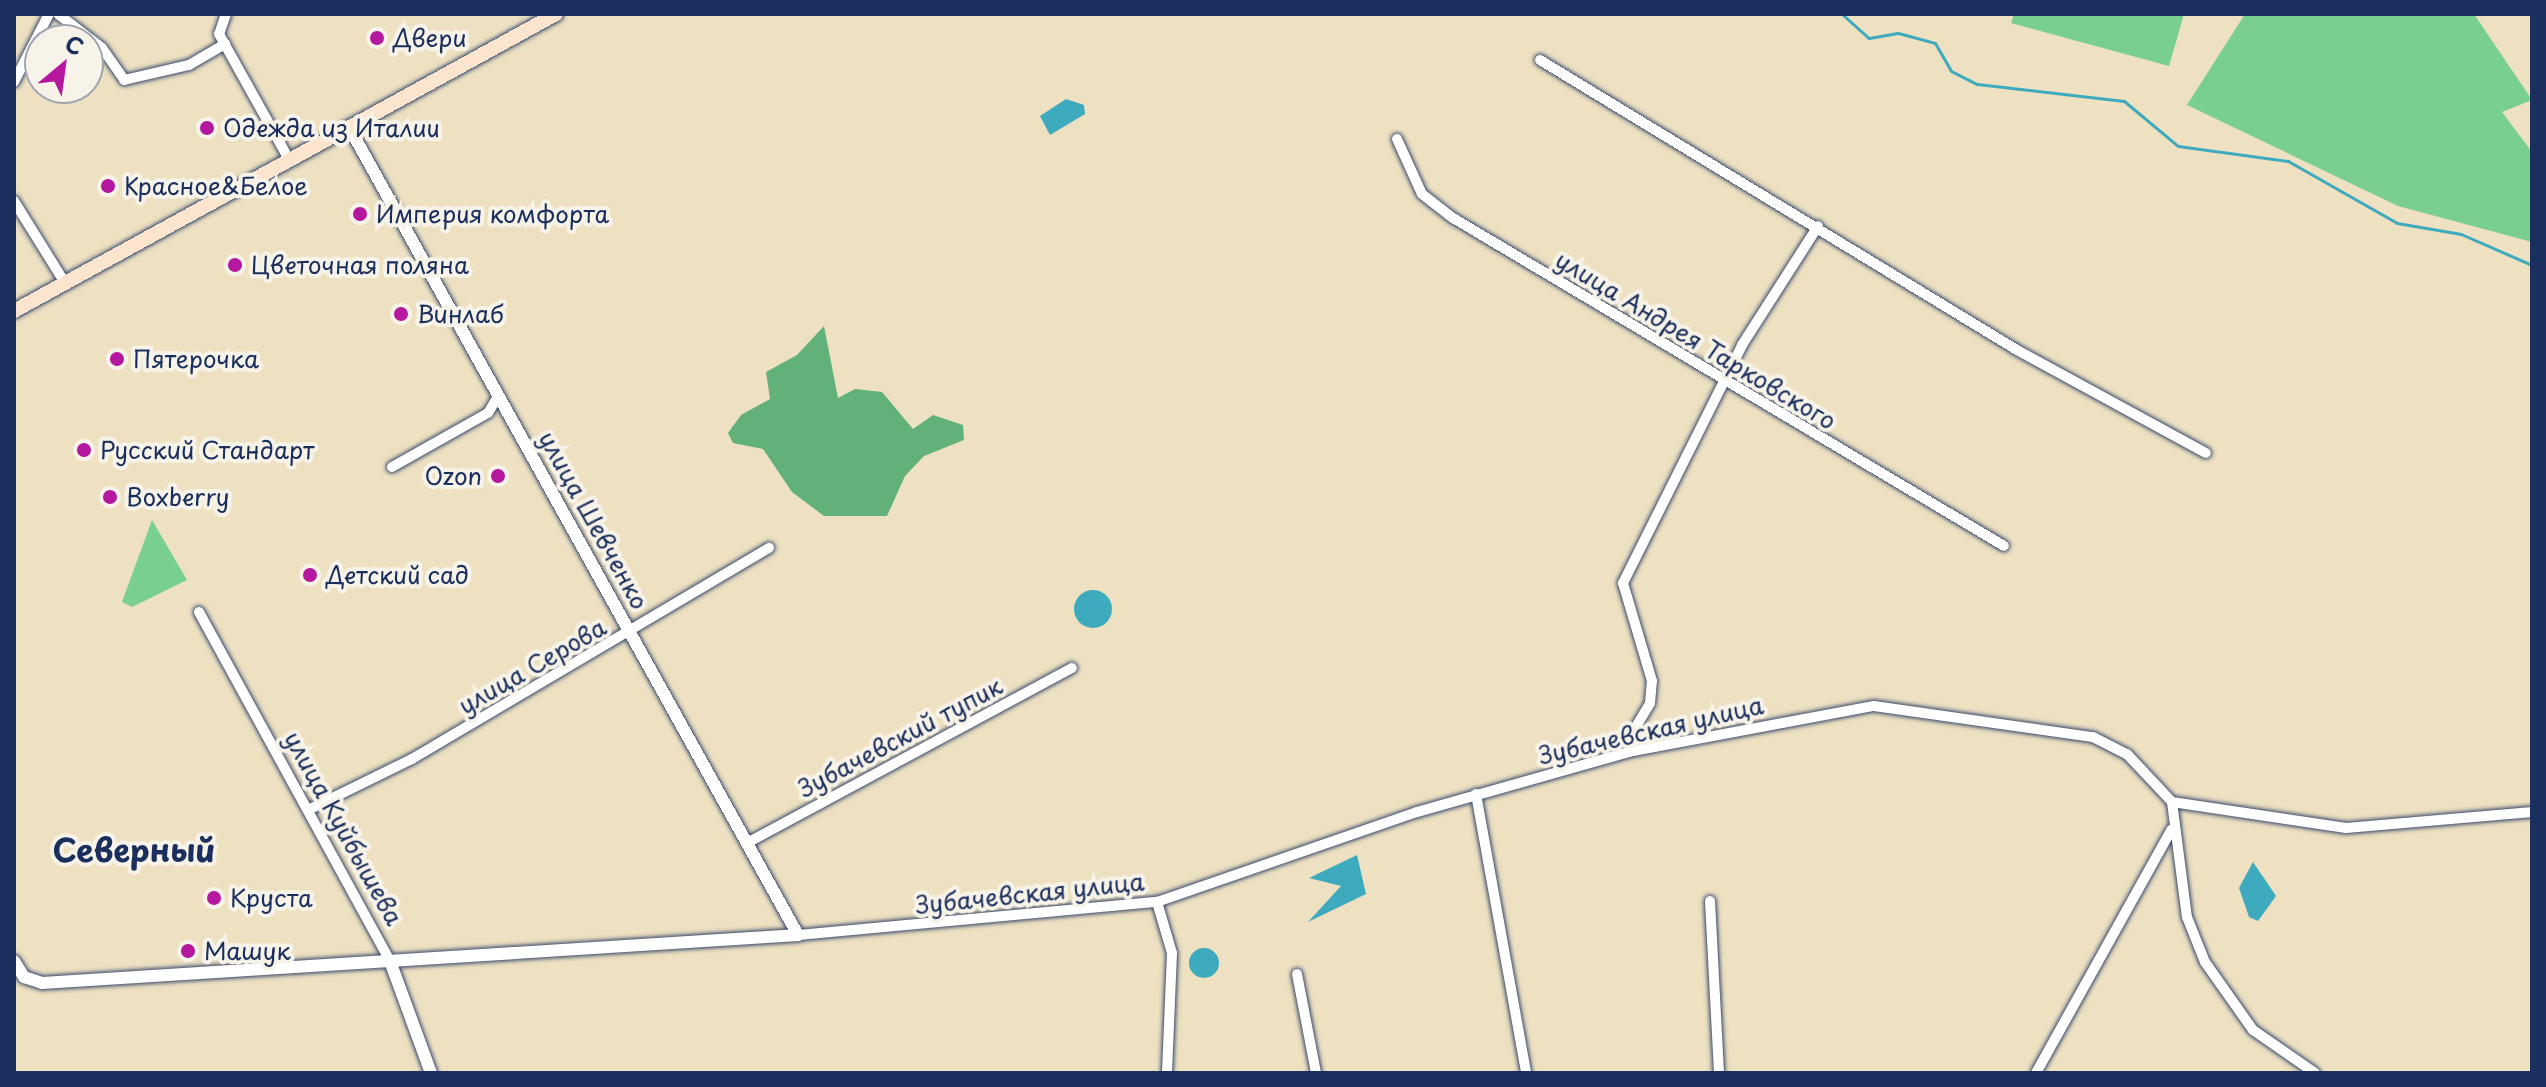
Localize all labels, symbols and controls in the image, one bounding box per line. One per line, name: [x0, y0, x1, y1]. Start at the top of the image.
north arrow: [24, 24, 104, 104]
place label: Двери: [393, 24, 467, 52]
text: С: [60, 26, 90, 63]
marker: Двери: [368, 29, 386, 47]
place label: Одежда из Италии: [223, 114, 443, 142]
marker: Одежда из Италии: [198, 119, 216, 137]
place label: Красное&Белое: [124, 172, 308, 200]
marker: Красное&Белое: [99, 177, 117, 195]
place label: Империя комфорта: [376, 200, 610, 228]
marker: Империя комфорта: [351, 205, 369, 223]
street label: улица Андрея Тарковского: [1550, 245, 1842, 435]
place label: Цветочная поляна: [251, 251, 470, 279]
marker: Цветочная поляна: [226, 256, 244, 274]
place label: Винлаб: [417, 300, 504, 328]
marker: Винлаб: [392, 305, 410, 323]
place label: Пятерочка: [133, 345, 259, 373]
marker: Пятерочка: [108, 350, 126, 368]
street label: улица Шевченко: [533, 425, 655, 615]
place label: Русский Стандарт: [100, 436, 316, 464]
marker: Русский Стандарт: [75, 441, 93, 459]
place label: Ozon: [425, 462, 482, 490]
marker: Ozon: [489, 467, 507, 485]
place label: Boxberry: [126, 483, 230, 511]
marker: Boxberry: [101, 488, 119, 506]
place label: Детский сад: [326, 561, 471, 589]
marker: Детский сад: [301, 566, 319, 584]
street label: улица Серова: [453, 612, 611, 720]
street label: Зубачевский тупик: [793, 671, 1007, 803]
street label: Зубачевская улица: [1535, 690, 1767, 770]
street label: улица Куйбышева: [278, 726, 410, 930]
district label: Северный: [52, 830, 216, 868]
street label: Зубачевская улица: [914, 867, 1146, 919]
place label: Круста: [230, 884, 313, 912]
marker: Круста: [205, 889, 223, 907]
place label: Машук: [204, 937, 291, 965]
marker: Машук: [179, 942, 197, 960]

